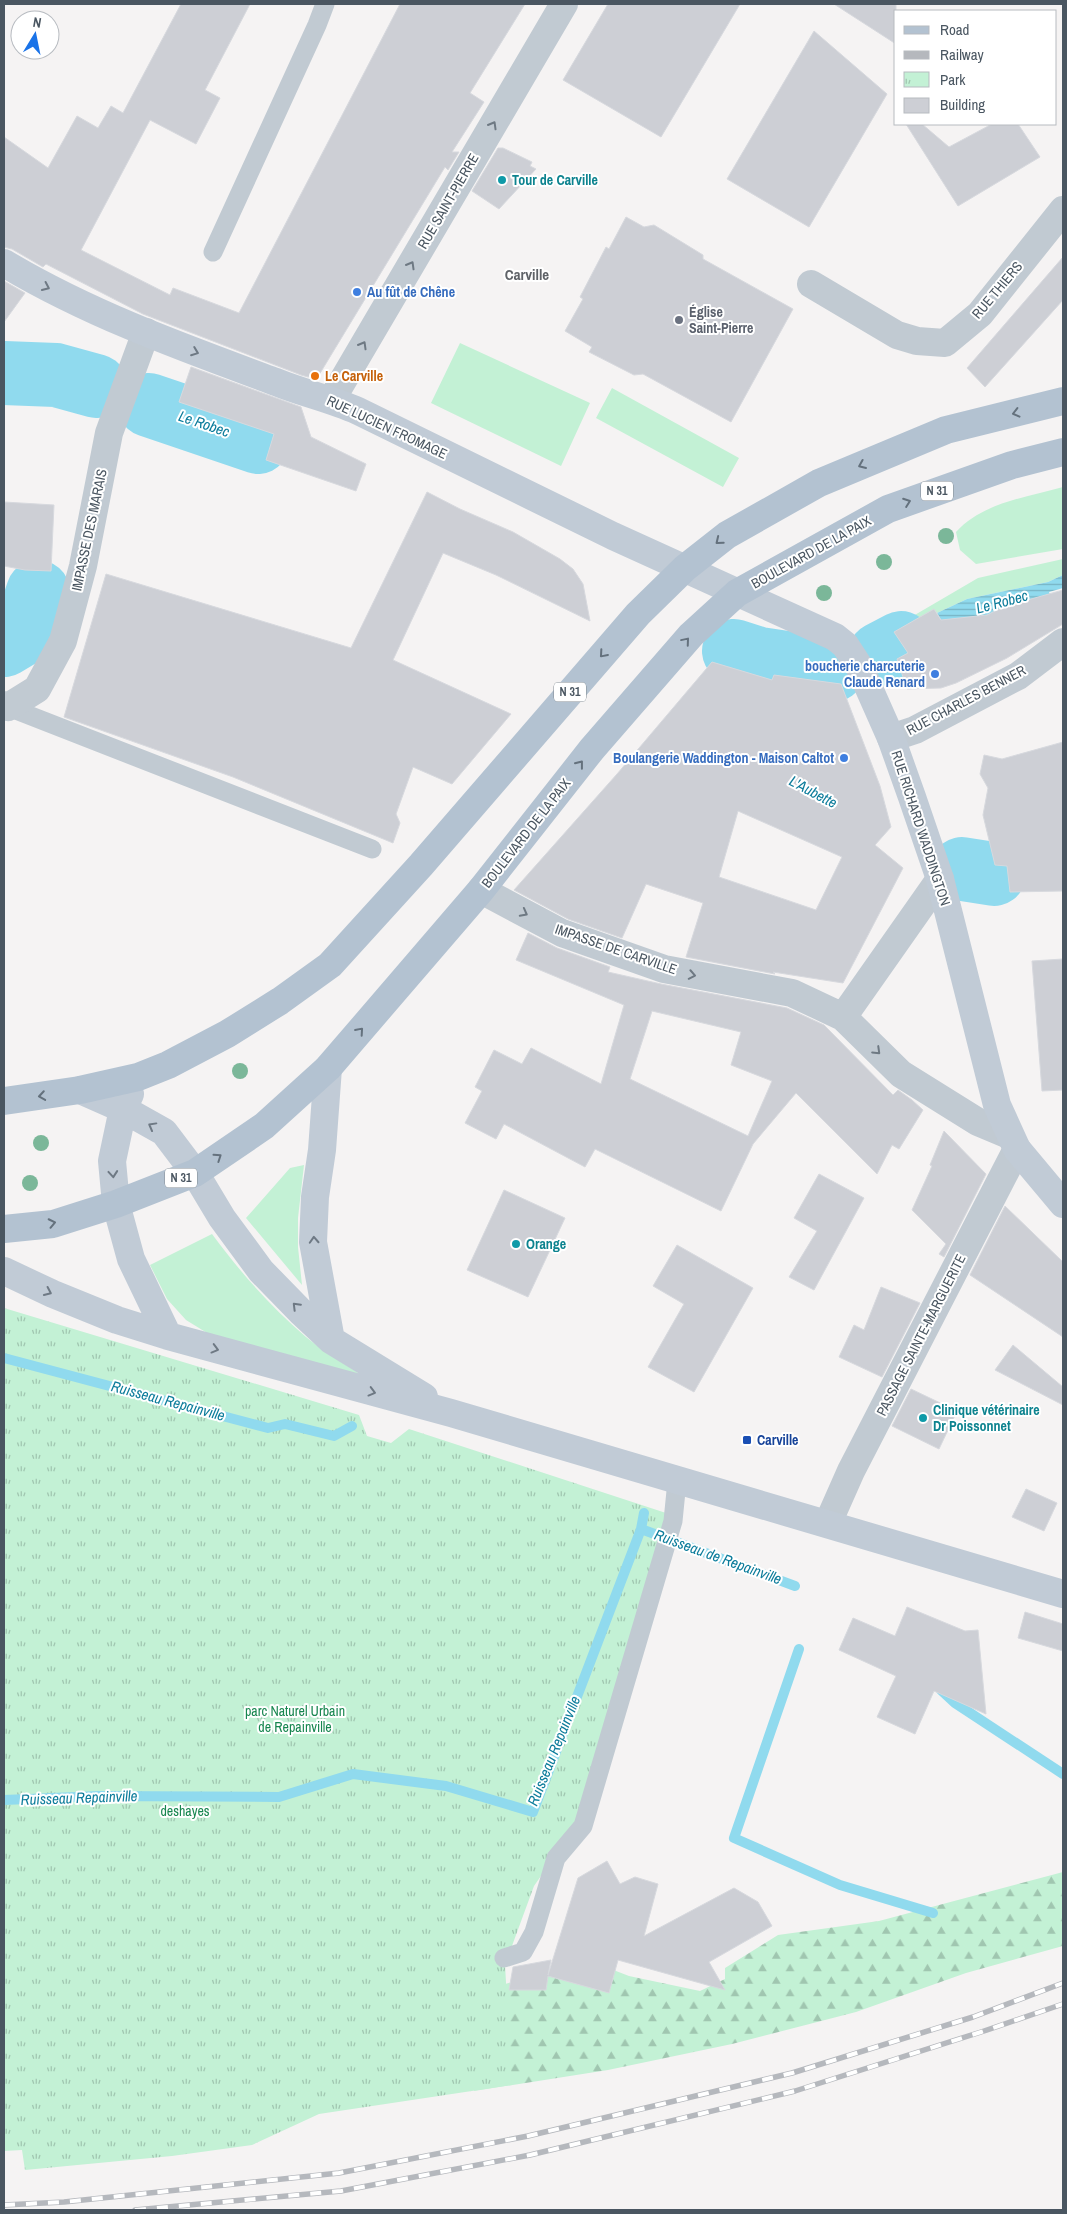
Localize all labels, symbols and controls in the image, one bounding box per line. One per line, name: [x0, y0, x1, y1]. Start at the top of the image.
north arrow: [10, 10, 60, 60]
legend: [894, 10, 1057, 125]
text: N: [32, 13, 43, 32]
text: Road: [940, 19, 969, 40]
text: Railway: [940, 44, 985, 65]
text: Park: [940, 69, 966, 90]
text: Building: [940, 94, 985, 115]
one-way arrow: [487, 121, 497, 130]
street label: RUE SAINT-PIERRE: [413, 150, 483, 252]
place label: Tour de Carville: [512, 171, 598, 189]
marker: Tour de Carville: [496, 174, 508, 186]
street label: RUE THIERS: [968, 257, 1026, 322]
one-way arrow: [404, 261, 414, 270]
district label: Carville: [505, 264, 549, 285]
one-way arrow: [41, 280, 50, 291]
place label: Au fût de Chêne: [367, 283, 455, 301]
marker: Au fût de Chêne: [351, 286, 363, 298]
place label: Église Saint-Pierre: [689, 303, 753, 337]
marker: Église Saint-Pierre: [673, 314, 685, 326]
one-way arrow: [357, 342, 367, 351]
one-way arrow: [190, 346, 199, 356]
place label: Le Carville: [325, 367, 383, 385]
marker: Le Carville: [309, 370, 321, 382]
street label: RUE LUCIEN FROMAGE: [324, 391, 450, 463]
water label: Le Robec: [176, 405, 232, 442]
one-way arrow: [1011, 407, 1020, 418]
one-way arrow: [858, 459, 867, 469]
street label: IMPASSE DES MARAIS: [67, 467, 111, 593]
road number: N 31: [921, 482, 953, 501]
one-way arrow: [902, 498, 911, 508]
street label: BOULEVARD DE LA PAIX: [748, 511, 874, 592]
one-way arrow: [716, 535, 725, 543]
water label: Le Robec: [974, 585, 1030, 618]
one-way arrow: [680, 638, 689, 647]
one-way arrow: [600, 648, 609, 657]
place label: boucherie charcuterie Claude Renard: [805, 657, 925, 691]
street label: RUE CHARLES BENNER: [903, 661, 1029, 739]
marker: boucherie charcuterie Claude Renard: [929, 668, 941, 680]
road number: N 31: [554, 682, 586, 702]
street label: RUE RICHARD WADDINGTON: [887, 748, 955, 908]
place label: Boulangerie Waddington - Maison Caltot: [613, 749, 834, 767]
marker: Boulangerie Waddington - Maison Caltot: [838, 752, 850, 764]
one-way arrow: [574, 761, 582, 770]
water label: L'Aubette: [786, 770, 841, 813]
street label: BOULEVARD DE LA PAIX: [478, 774, 575, 891]
one-way arrow: [519, 906, 528, 916]
street label: IMPASSE DE CARVILLE: [553, 920, 679, 978]
one-way arrow: [688, 969, 696, 979]
one-way arrow: [354, 1027, 363, 1036]
one-way arrow: [872, 1045, 881, 1054]
one-way arrow: [38, 1091, 46, 1101]
one-way arrow: [149, 1122, 158, 1132]
one-way arrow: [213, 1154, 222, 1163]
road number: N 31: [165, 1168, 197, 1188]
one-way arrow: [107, 1170, 118, 1178]
one-way arrow: [48, 1218, 56, 1229]
place label: Orange: [526, 1235, 566, 1253]
one-way arrow: [308, 1236, 319, 1244]
marker: Orange: [510, 1238, 522, 1250]
street label: PASSAGE SAINTE-MARGUERITE: [872, 1251, 970, 1419]
one-way arrow: [43, 1285, 52, 1296]
one-way arrow: [293, 1303, 302, 1312]
one-way arrow: [211, 1343, 219, 1353]
water label: Ruisseau Repainville: [109, 1375, 227, 1426]
one-way arrow: [368, 1386, 376, 1396]
place label: Clinique vétérinaire Dr Poissonnet: [933, 1401, 1040, 1435]
marker: Clinique vétérinaire Dr Poissonnet: [917, 1412, 929, 1424]
place label: Carville: [757, 1431, 798, 1449]
marker: Carville: [741, 1434, 753, 1446]
water label: Ruisseau de Repainville: [652, 1524, 785, 1589]
water label: Ruisseau Repainville: [522, 1693, 585, 1809]
park label: parc Naturel Urbain de Repainville: [245, 1702, 345, 1736]
water label: Ruisseau Repainville: [20, 1785, 138, 1810]
park label: deshayes: [160, 1802, 210, 1820]

